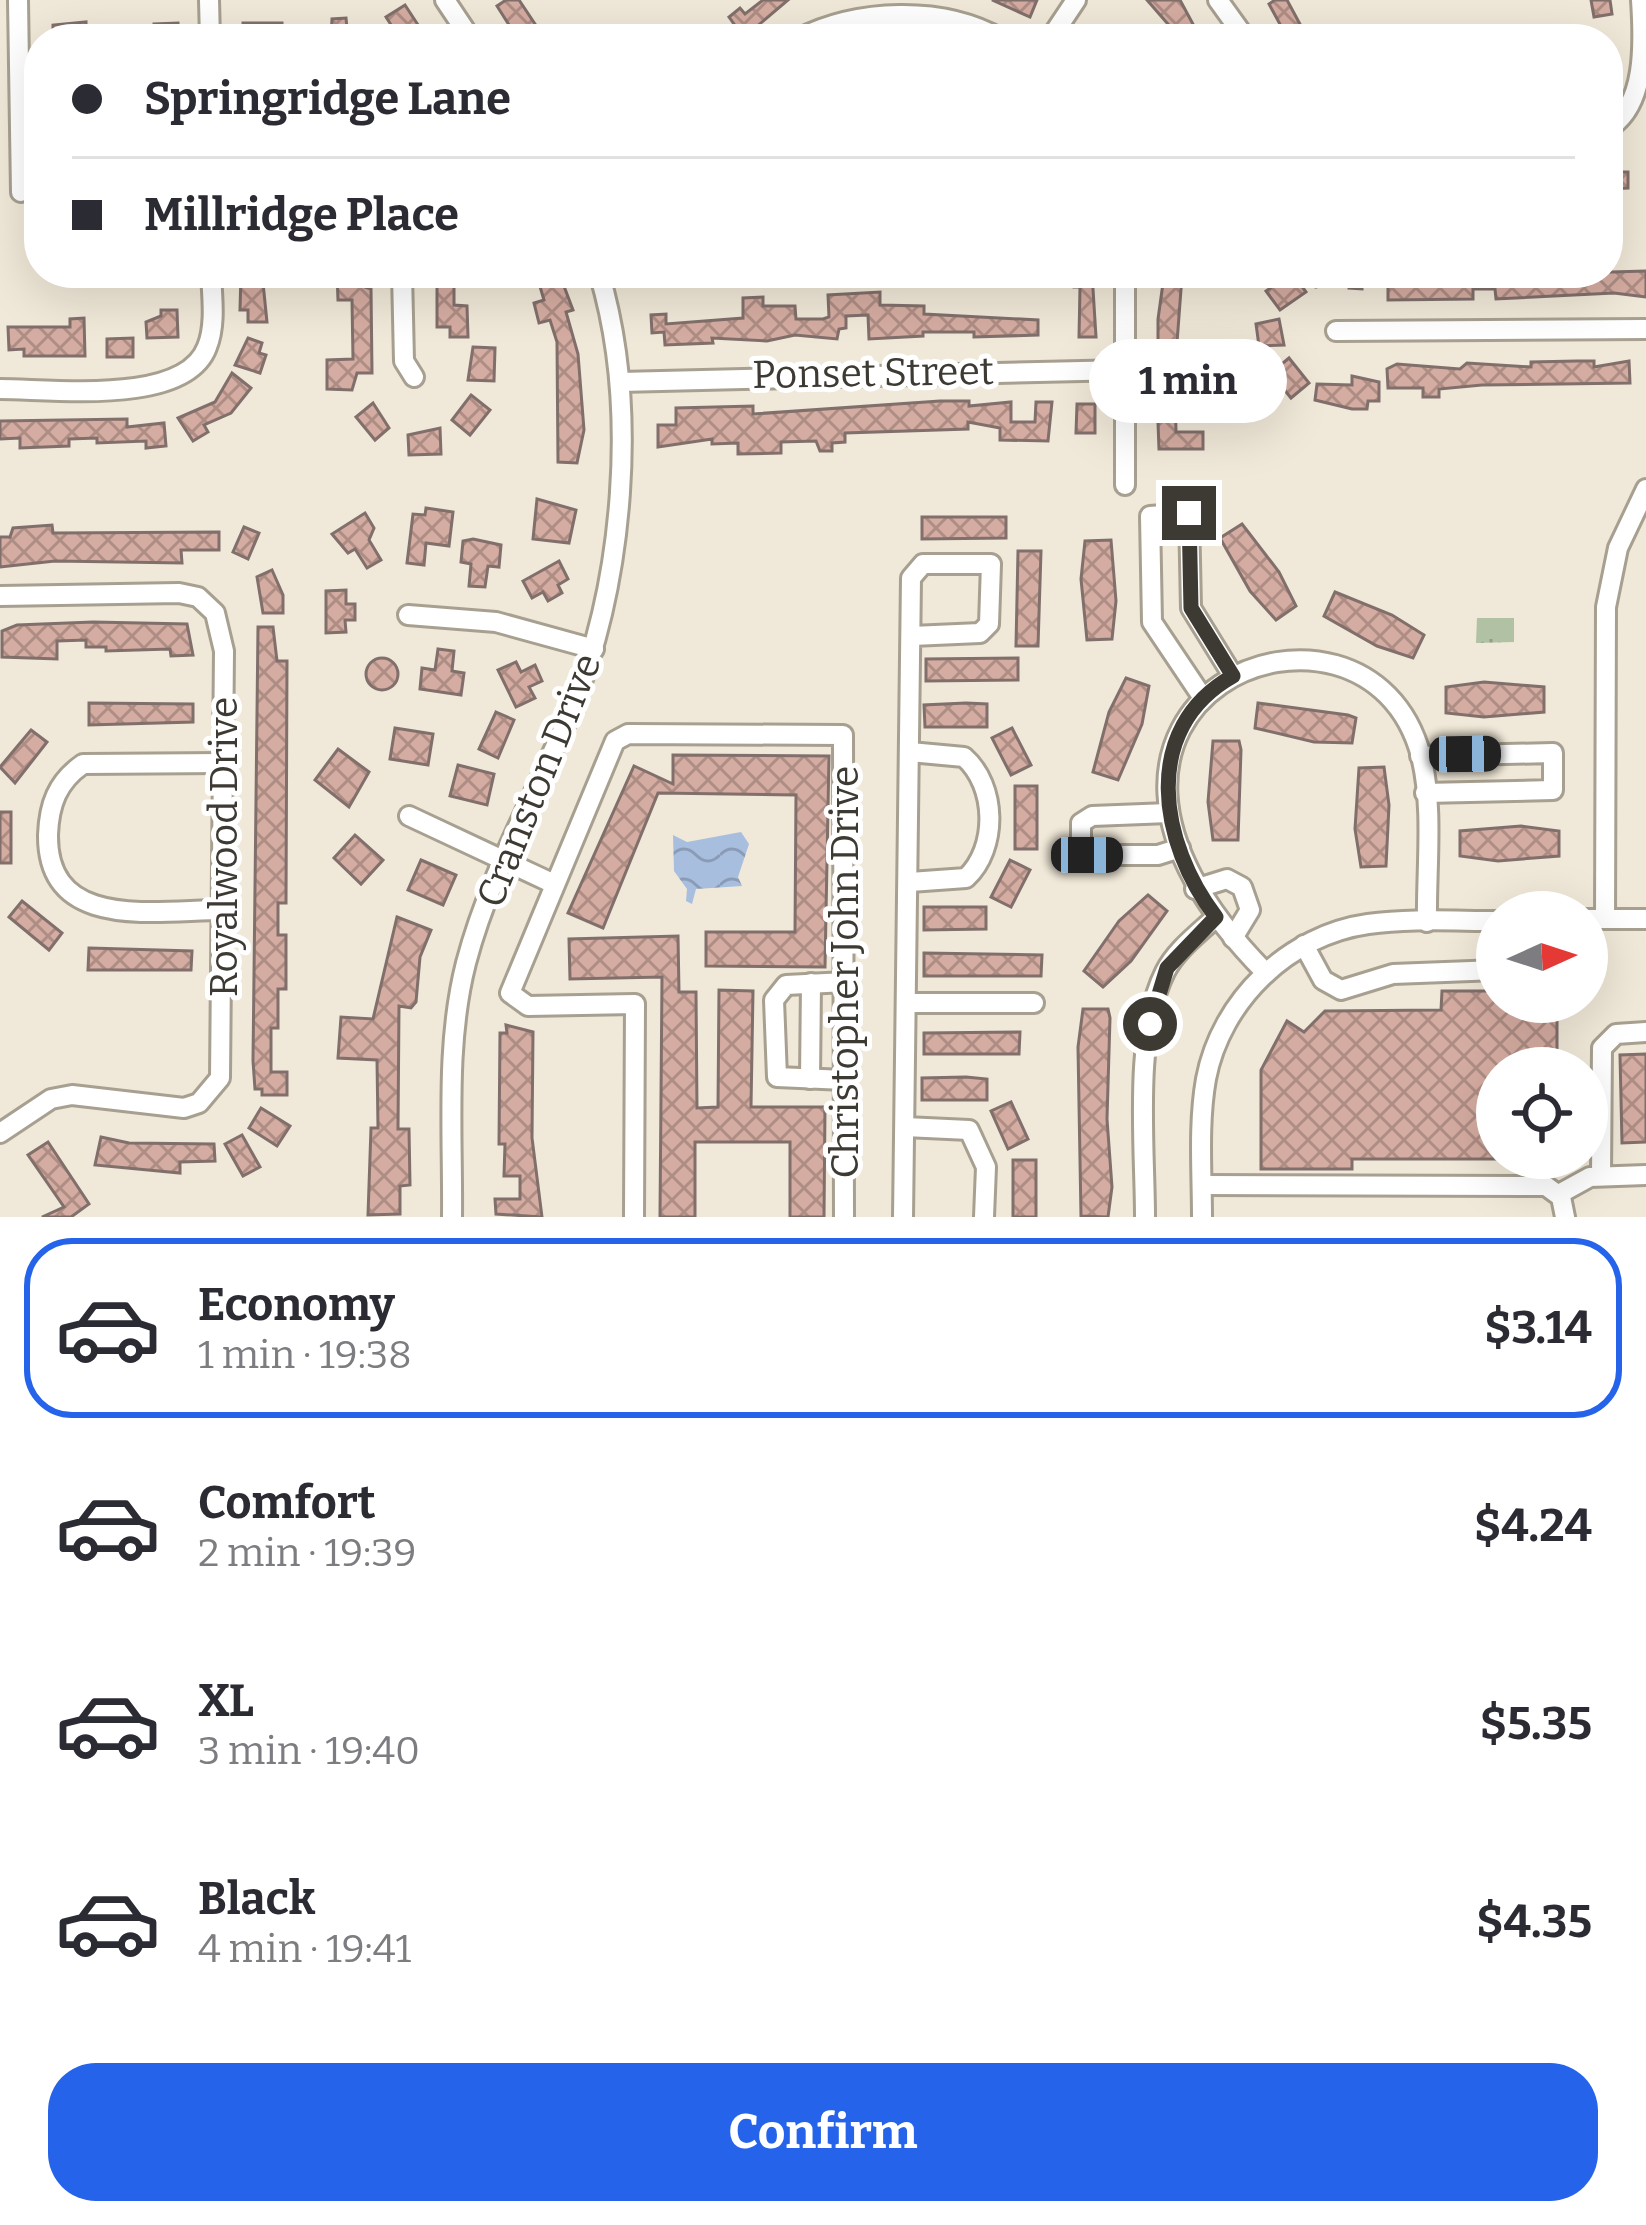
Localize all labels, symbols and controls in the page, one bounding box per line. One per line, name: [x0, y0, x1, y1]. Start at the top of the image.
text: Springridge Lane: [144, 72, 511, 126]
text: Millridge Place: [144, 188, 459, 242]
callout: 1 min: [1090, 339, 1288, 423]
street label: Ponset Street: [752, 348, 994, 398]
text: 1 min: [1139, 358, 1237, 404]
route end: [1162, 486, 1216, 540]
street label: Cranston Drive: [467, 647, 611, 914]
street label: Royalwood Drive: [201, 697, 247, 997]
car: [1429, 735, 1501, 773]
street label: Christopher John Drive: [822, 766, 868, 1178]
car: [1051, 837, 1123, 873]
north arrow: [1476, 891, 1608, 1023]
map controls: [1476, 891, 1608, 1179]
route start: [1123, 997, 1177, 1051]
button: locate: [1476, 1047, 1608, 1179]
icon: car: [54, 1274, 162, 1382]
text: Economy: [198, 1278, 395, 1332]
text: $3.14: [1484, 1301, 1592, 1355]
text: 1 min · 19:38: [198, 1332, 412, 1378]
icon: car: [54, 1472, 162, 1580]
text: Comfort: [198, 1476, 376, 1530]
text: $4.24: [1474, 1499, 1592, 1553]
text: 2 min · 19:39: [198, 1530, 416, 1576]
icon: car: [54, 1670, 162, 1778]
text: XL: [198, 1674, 254, 1728]
text: $5.35: [1480, 1697, 1592, 1751]
text: 3 min · 19:40: [198, 1728, 420, 1774]
icon: car: [54, 1868, 162, 1976]
text: Black: [198, 1872, 315, 1926]
text: $4.35: [1476, 1895, 1592, 1949]
text: 4 min · 19:41: [198, 1926, 411, 1972]
button: Confirm: [48, 2063, 1598, 2201]

